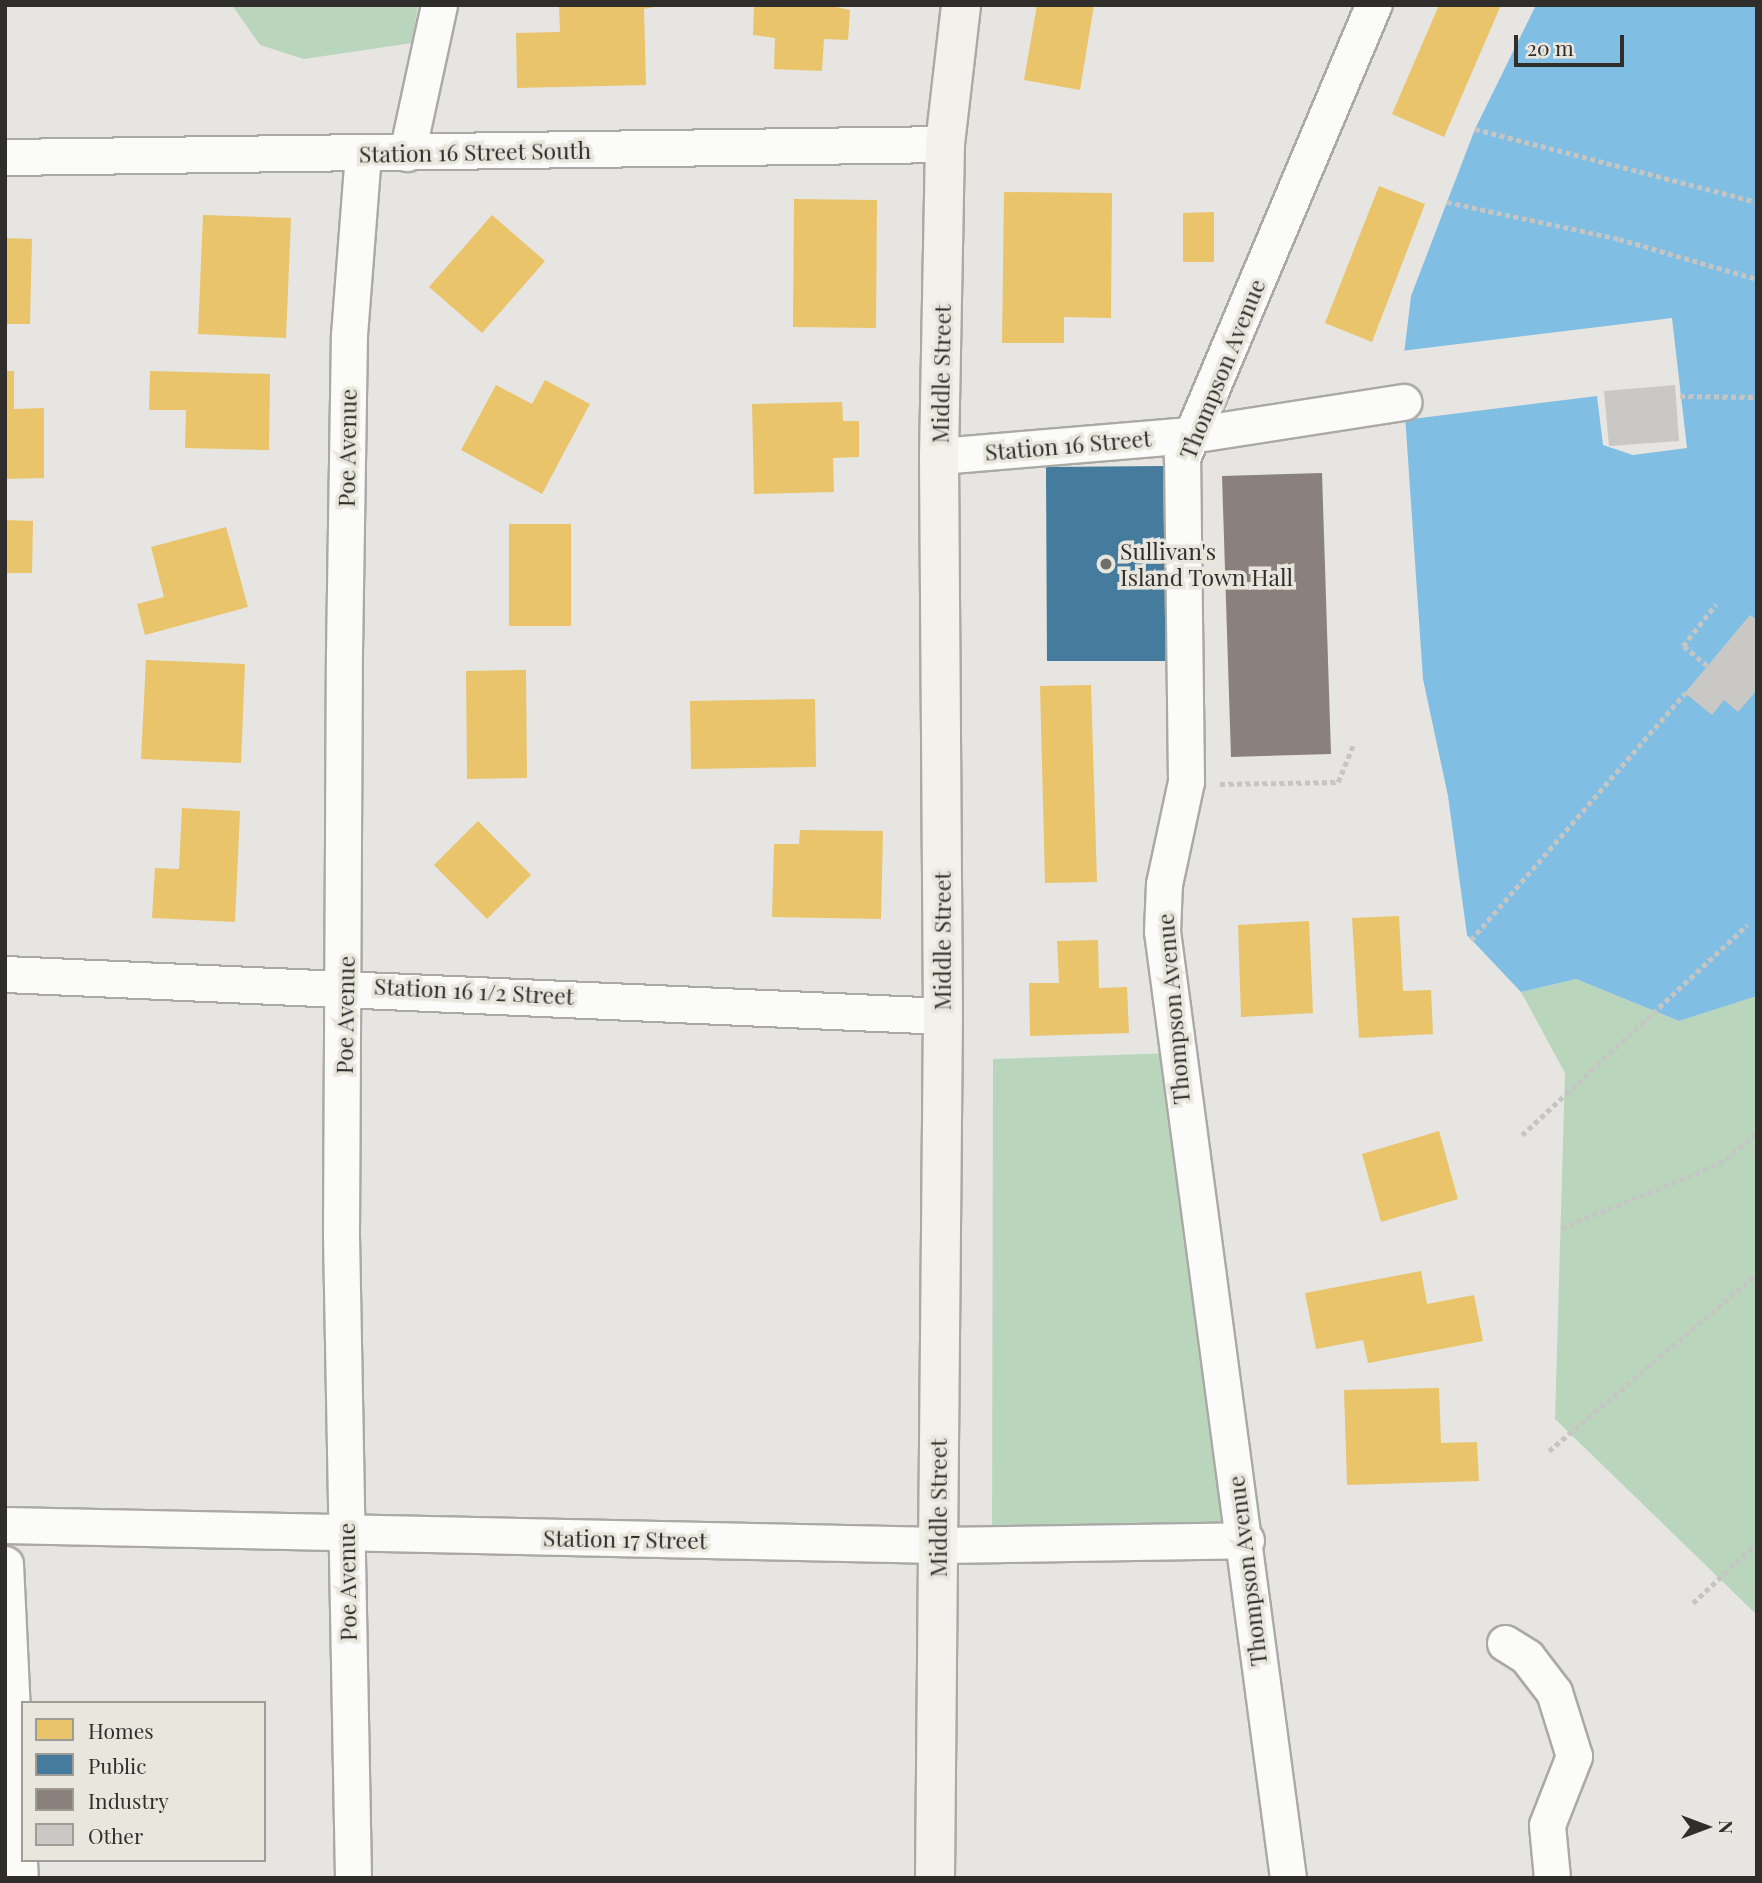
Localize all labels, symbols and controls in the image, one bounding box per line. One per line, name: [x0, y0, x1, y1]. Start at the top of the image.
scale bar: [1517, 21, 1627, 65]
text: 20 m: [1527, 33, 1574, 61]
street label: Station 16 Street South: [358, 136, 592, 168]
street label: Thompson Avenue: [1173, 275, 1271, 463]
street label: Middle Street: [926, 304, 956, 444]
street label: Poe Avenue: [332, 388, 362, 508]
street label: Station 16 Street: [984, 424, 1152, 466]
place label: Sullivan's Island Town Hall: [1120, 537, 1294, 591]
marker: Sullivan's Island Town Hall: [1098, 556, 1114, 572]
street label: Middle Street: [928, 872, 956, 1010]
street label: Thompson Avenue: [1151, 912, 1195, 1106]
street label: Poe Avenue: [330, 955, 360, 1075]
street label: Station 16 1/2 Street: [373, 972, 575, 1010]
street label: Middle Street: [924, 1439, 952, 1577]
street label: Thompson Avenue: [1222, 1474, 1272, 1668]
street label: Poe Avenue: [332, 1522, 362, 1642]
street label: Station 17 Street: [543, 1524, 707, 1554]
legend: [21, 1701, 266, 1862]
text: Homes: [88, 1716, 154, 1744]
text: Public: [88, 1751, 146, 1779]
text: Industry: [88, 1786, 169, 1814]
north arrow: [1671, 1792, 1741, 1862]
text: N: [1714, 1820, 1740, 1834]
text: Other: [88, 1821, 143, 1849]

